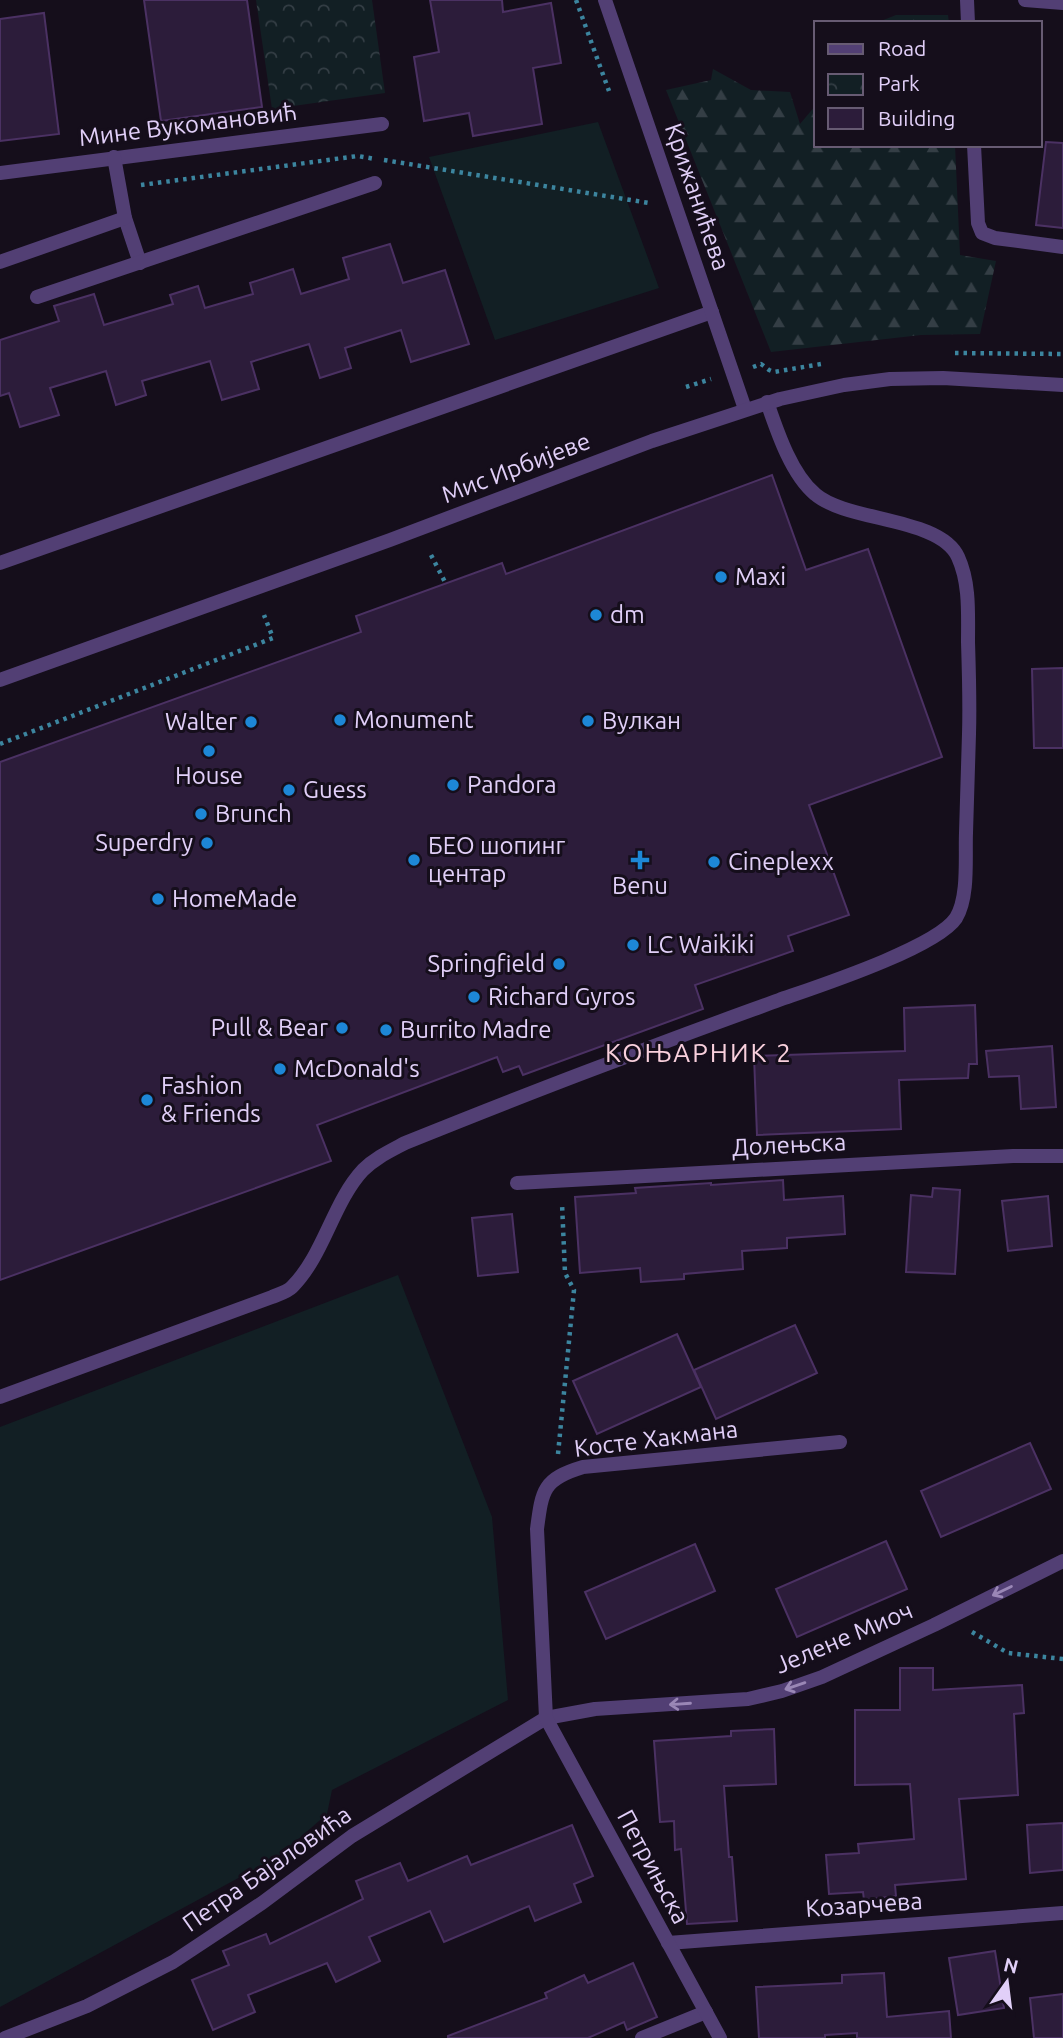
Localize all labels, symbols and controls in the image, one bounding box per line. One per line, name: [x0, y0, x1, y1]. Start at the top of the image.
legend: [814, 21, 1042, 147]
text: Road: [878, 36, 926, 60]
text: Park: [878, 71, 920, 95]
street label: Мине Вукомановић: [77, 98, 299, 151]
text: Building: [878, 106, 955, 130]
street label: Крижанићева: [660, 120, 735, 274]
street label: Мис Ирбијеве: [438, 427, 594, 508]
place label: Maxi: [735, 563, 786, 590]
marker: Maxi: [713, 569, 729, 585]
place label: dm: [610, 601, 645, 628]
marker: dm: [588, 607, 604, 623]
place label: Monument: [354, 706, 474, 733]
place label: Вулкан: [602, 707, 681, 734]
place label: Walter: [165, 708, 237, 735]
marker: Monument: [332, 712, 348, 728]
marker: Вулкан: [580, 713, 596, 729]
marker: Walter: [243, 714, 259, 730]
marker: House: [201, 743, 217, 759]
place label: House: [175, 762, 243, 789]
place label: Pandora: [467, 771, 557, 798]
place label: Guess: [303, 776, 367, 803]
marker: Pandora: [445, 777, 461, 793]
marker: Guess: [281, 782, 297, 798]
place label: Brunch: [215, 800, 292, 827]
marker: Brunch: [193, 806, 209, 822]
place label: Superdry: [95, 829, 193, 856]
place label: БЕО шопинг центар: [428, 832, 566, 887]
marker: Superdry: [199, 835, 215, 851]
place label: Cineplexx: [728, 848, 834, 875]
marker: БЕО шопинг центар: [406, 852, 422, 868]
marker: Benu: [632, 852, 648, 868]
marker: Cineplexx: [706, 854, 722, 870]
place label: Benu: [612, 872, 668, 899]
place label: HomeMade: [172, 885, 297, 912]
marker: HomeMade: [150, 891, 166, 907]
place label: LC Waikiki: [647, 931, 754, 958]
marker: LC Waikiki: [625, 937, 641, 953]
place label: Springfield: [427, 950, 545, 977]
marker: Springfield: [551, 956, 567, 972]
place label: Richard Gyros: [488, 983, 635, 1010]
marker: Richard Gyros: [466, 989, 482, 1005]
place label: Pull & Bear: [211, 1014, 328, 1041]
place label: Burrito Madre: [400, 1016, 551, 1043]
marker: Pull & Bear: [334, 1020, 350, 1036]
marker: Burrito Madre: [378, 1022, 394, 1038]
district label: КОЊАРНИК 2: [605, 1038, 793, 1067]
place label: McDonald's: [294, 1055, 420, 1082]
marker: McDonald's: [272, 1061, 288, 1077]
place label: Fashion & Friends: [161, 1072, 261, 1127]
marker: Fashion & Friends: [139, 1092, 155, 1108]
street label: Долењска: [731, 1128, 847, 1161]
street label: Косте Хакмана: [572, 1415, 739, 1462]
one-way arrow: [992, 1585, 1013, 1599]
street label: Јелене Миоч: [771, 1596, 917, 1679]
one-way arrow: [785, 1681, 807, 1693]
one-way arrow: [669, 1698, 692, 1711]
street label: Петра Бајаловића: [177, 1800, 356, 1937]
street label: Петрињска: [612, 1805, 695, 1928]
street label: Козарчева: [804, 1887, 923, 1922]
north arrow: [972, 1947, 1042, 2017]
text: N: [1002, 1953, 1021, 1978]

